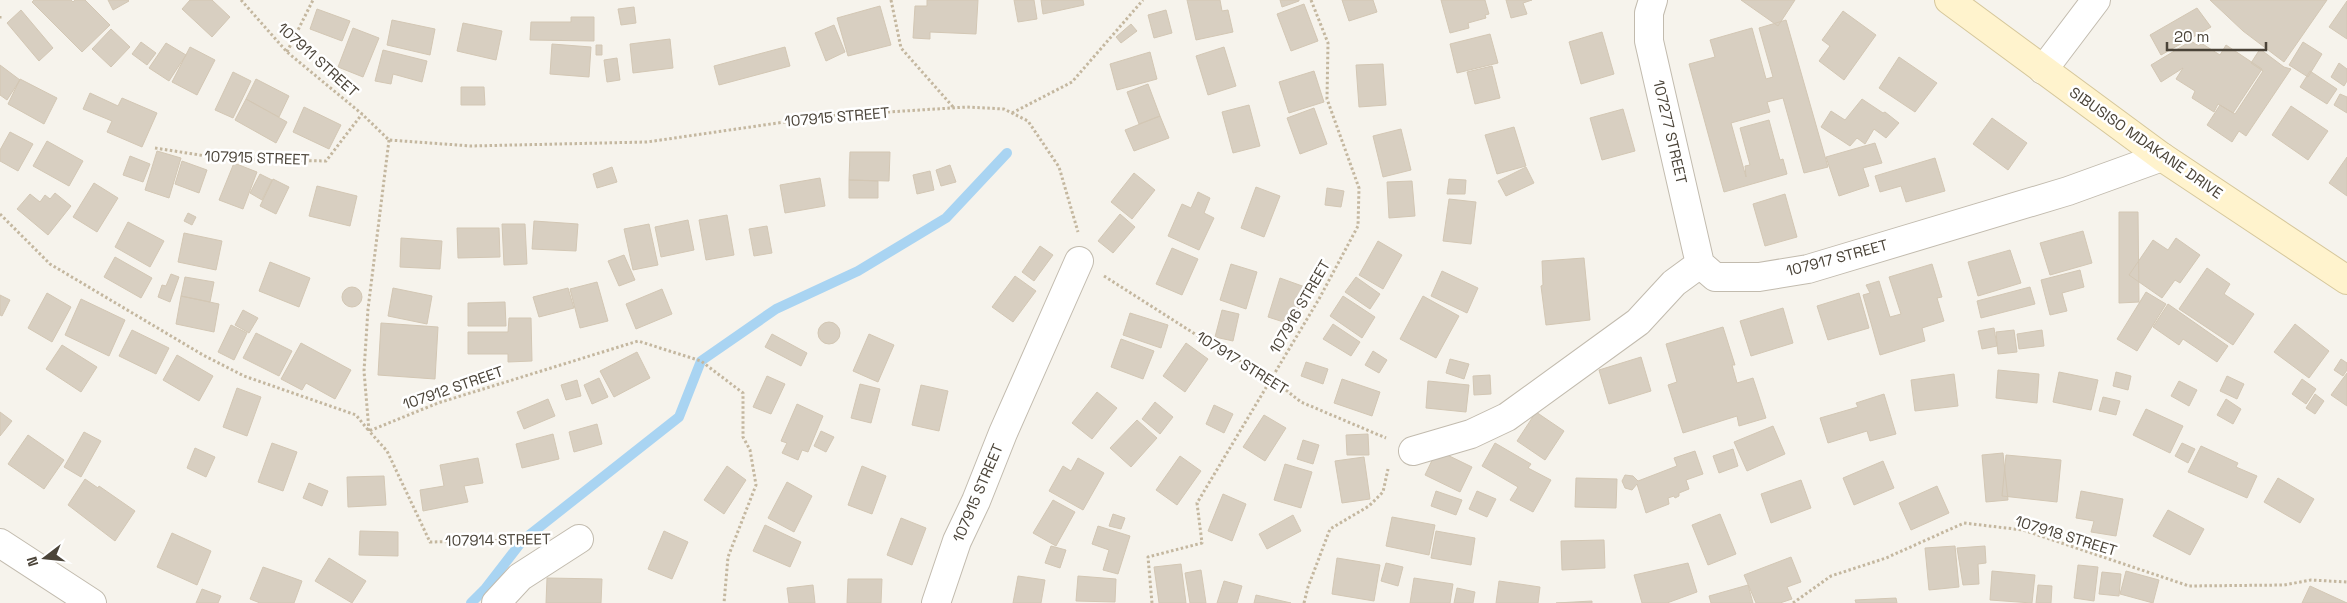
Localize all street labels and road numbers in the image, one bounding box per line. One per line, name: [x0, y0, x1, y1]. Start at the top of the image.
street label: 107911 STREET: [274, 18, 363, 101]
street label: 107277 STREET: [1649, 78, 1692, 186]
street label: SIBUSISO MDAKANE DRIVE: [2066, 82, 2227, 203]
street label: 107915 STREET: [784, 102, 890, 131]
street label: 107915 STREET: [204, 146, 310, 169]
street label: 107917 STREET: [1784, 235, 1890, 280]
street label: 107916 STREET: [1265, 256, 1334, 357]
street label: 107917 STREET: [1193, 327, 1292, 398]
street label: 107912 STREET: [400, 361, 506, 414]
street label: 107915 STREET: [948, 441, 1007, 545]
street label: 107918 STREET: [2013, 511, 2120, 560]
street label: 107914 STREET: [445, 529, 551, 550]

